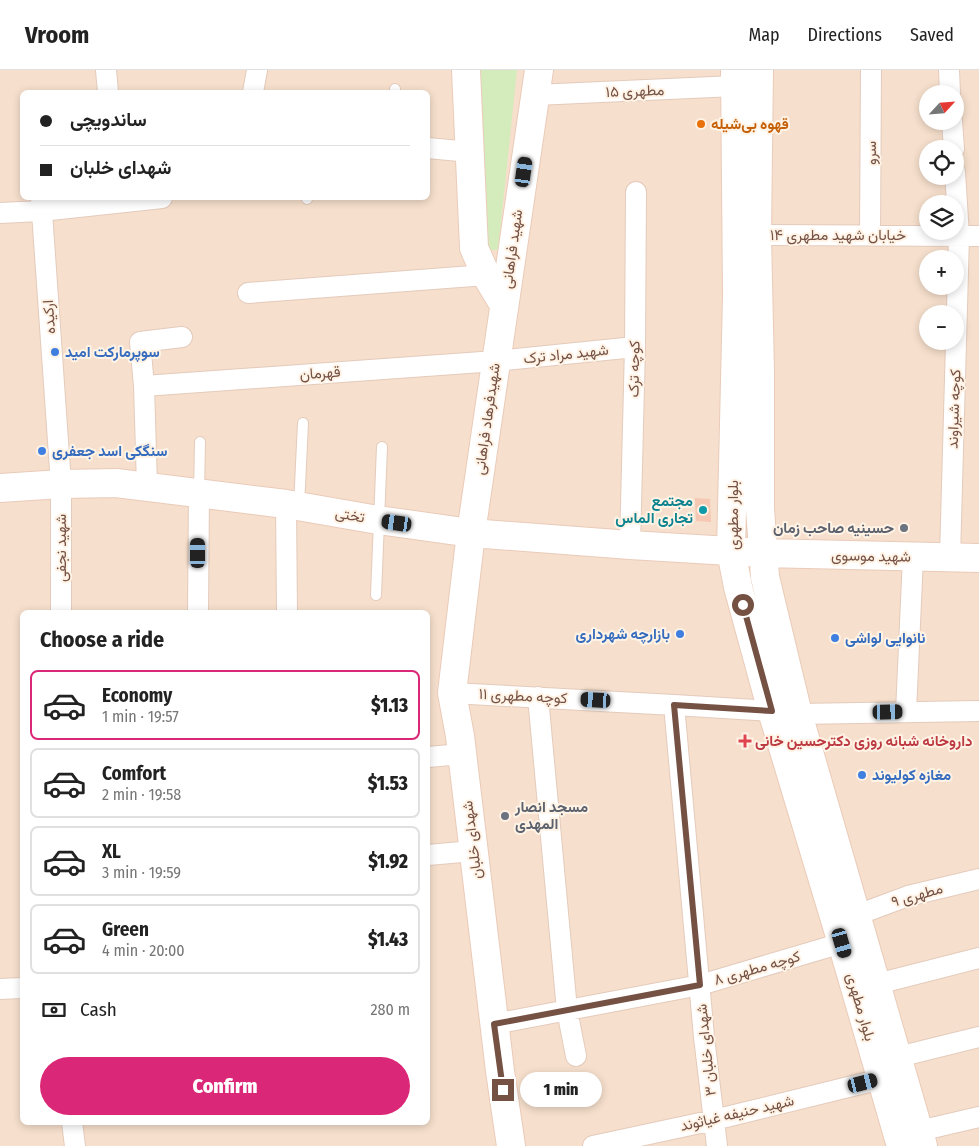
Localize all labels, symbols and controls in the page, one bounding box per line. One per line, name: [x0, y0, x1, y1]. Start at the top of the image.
text: Vroom: [25, 21, 89, 49]
text: Map: [748, 24, 780, 46]
text: Directions: [808, 24, 882, 46]
text: Saved: [910, 24, 954, 46]
street label: مطهری ۱۵: [605, 81, 665, 102]
north arrow: [919, 85, 964, 130]
map controls: [919, 85, 964, 350]
text: ساندویچی: [70, 108, 147, 131]
place label: قهوه بی‌شیله: [711, 115, 789, 133]
marker: قهوه بی‌شیله: [695, 118, 707, 130]
button: locate: [919, 140, 964, 185]
street label: سرو: [862, 141, 880, 165]
text: شهدای خلبان: [70, 156, 172, 179]
car: [514, 156, 533, 188]
button: layers: [919, 195, 964, 240]
street label: شهید فراهانی: [498, 208, 527, 290]
street label: خیابان شهید مطهری ۱۴: [770, 226, 906, 245]
button: +: [919, 250, 964, 295]
street label: ارکیده: [39, 299, 59, 335]
button: −: [919, 305, 964, 350]
street label: کوچه ترک: [625, 340, 645, 398]
street label: شهید مراد ترک: [523, 341, 610, 367]
place label: سوپرمارکت امید: [65, 343, 160, 362]
marker: سوپرمارکت امید: [49, 346, 61, 358]
street label: شهیدفرهاد فراهانی: [470, 362, 505, 476]
street label: قهرمان: [299, 363, 341, 383]
street label: کوچه شیراوند: [944, 369, 965, 449]
place label: سنگکی اسد جعفری: [52, 442, 168, 460]
marker: سنگکی اسد جعفری: [36, 445, 48, 457]
street label: بلوار مطهری: [724, 480, 743, 550]
place label: مجتمع تجاری الماس: [615, 492, 693, 527]
street label: تختی: [334, 504, 367, 528]
marker: مجتمع تجاری الماس: [697, 504, 709, 516]
car: [381, 513, 412, 533]
street label: شهید نجفی: [52, 514, 71, 582]
place label: حسینیه صاحب زمان: [773, 519, 894, 537]
marker: حسینیه صاحب زمان: [898, 522, 910, 534]
car: [190, 538, 205, 568]
street label: شهید موسوی: [831, 546, 911, 567]
route start: [732, 594, 754, 616]
place label: بازارچه شهرداری: [576, 625, 670, 644]
text: Choose a ride: [40, 626, 164, 653]
marker: بازارچه شهرداری: [674, 628, 686, 640]
place label: نانوایی لواشی: [845, 629, 926, 647]
marker: نانوایی لواشی: [829, 632, 841, 644]
icon: car: [42, 683, 87, 728]
text: Economy: [102, 684, 172, 707]
street label: کوچه مطهری ۱۱: [478, 685, 568, 708]
car: [580, 692, 611, 708]
text: $1.13: [371, 694, 408, 717]
car: [872, 704, 903, 720]
text: 1 min · 19:57: [102, 707, 179, 726]
place label: داروخانه شبانه روزی دکترحسین خانی: [755, 732, 973, 750]
marker: داروخانه شبانه روزی دکترحسین خانی: [739, 735, 751, 747]
icon: car: [42, 761, 87, 806]
text: Comfort: [102, 762, 166, 785]
place label: مغازه کولیوند: [872, 766, 951, 784]
marker: مغازه کولیوند: [856, 769, 868, 781]
text: $1.53: [368, 772, 408, 795]
text: 2 min · 19:58: [102, 785, 181, 804]
place label: مسجد انصار المهدی: [514, 798, 588, 833]
street label: شهدای خلبان: [458, 799, 487, 880]
marker: مسجد انصار المهدی: [499, 810, 511, 822]
icon: car: [42, 839, 87, 884]
text: XL: [102, 840, 121, 863]
text: $1.92: [368, 850, 408, 873]
text: 3 min · 19:59: [102, 863, 181, 882]
street label: مطهری ۹: [889, 879, 945, 912]
icon: car: [42, 917, 87, 962]
text: Green: [102, 918, 149, 941]
car: [830, 927, 853, 959]
text: $1.43: [368, 928, 408, 951]
text: 4 min · 20:00: [102, 941, 185, 960]
street label: کوچه مطهری ۸: [712, 947, 803, 990]
street label: بلوار مطهری: [842, 971, 879, 1043]
icon: cash: [40, 996, 68, 1024]
text: Cash: [80, 998, 117, 1021]
text: 280 m: [371, 1000, 410, 1019]
street label: شهدای خلبان ۳: [692, 1003, 721, 1097]
button: Confirm: [40, 1057, 410, 1115]
callout: 1 min: [520, 1072, 603, 1108]
car: [846, 1072, 879, 1094]
route end: [492, 1079, 514, 1101]
text: 1 min: [544, 1080, 578, 1099]
street label: شهید حنیفه غیاثوند: [678, 1091, 796, 1135]

